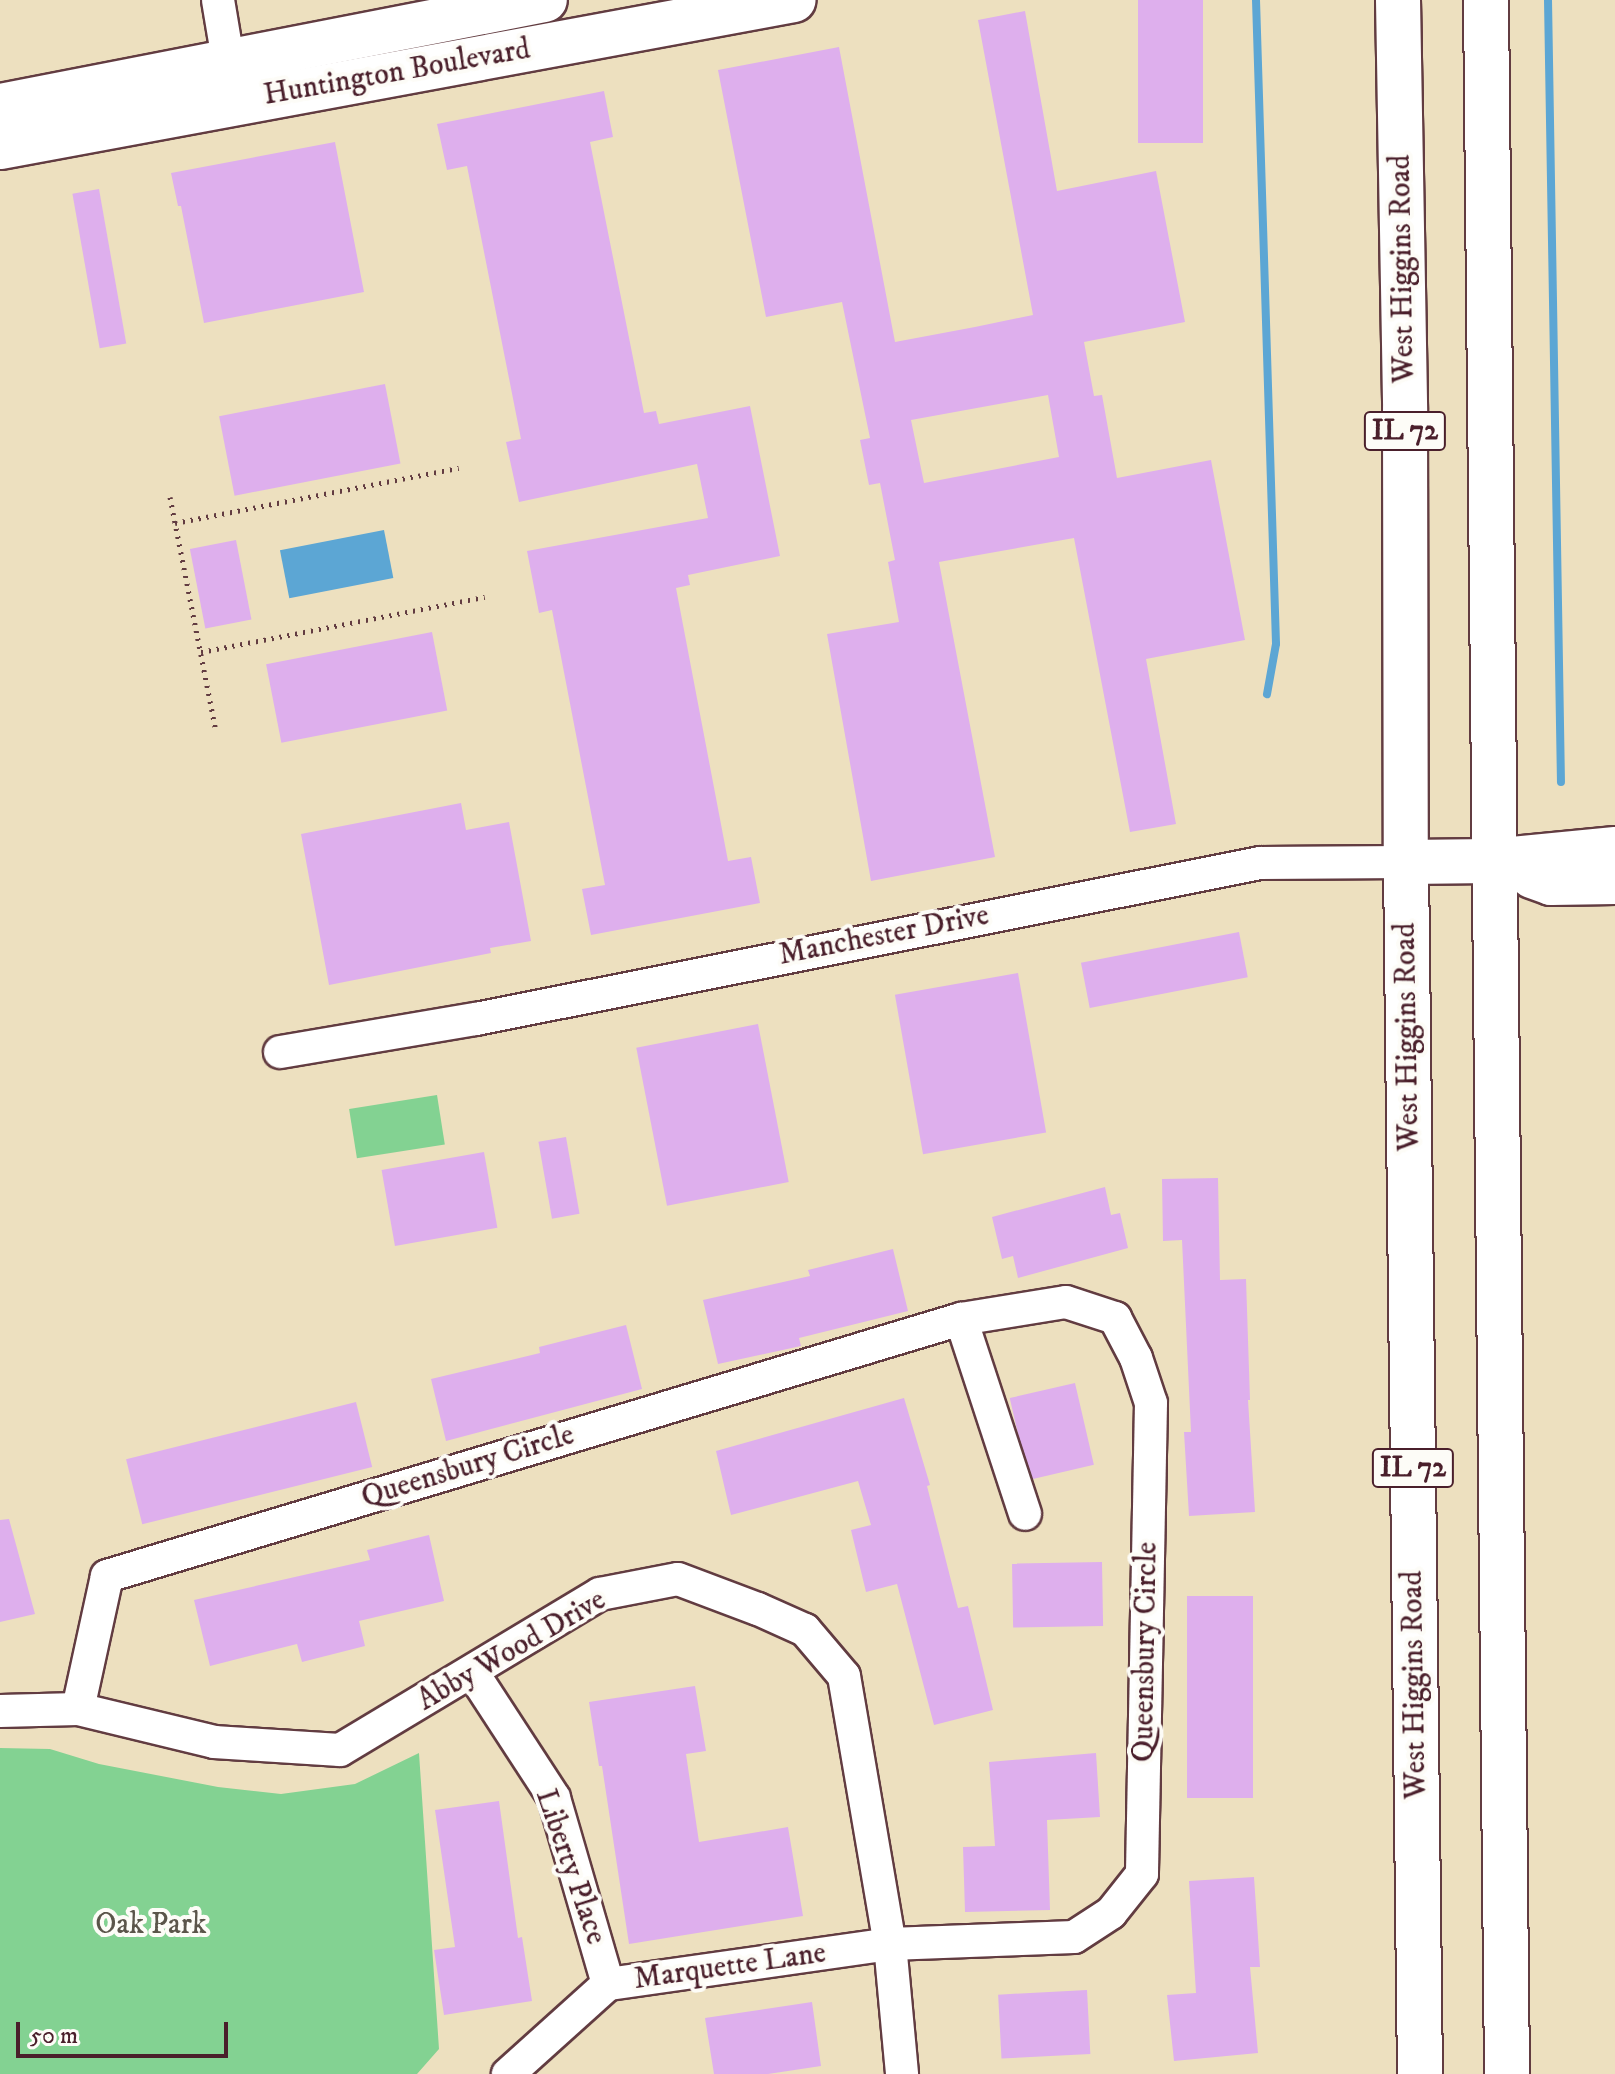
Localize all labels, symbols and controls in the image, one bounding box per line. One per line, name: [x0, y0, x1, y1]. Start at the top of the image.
street label: Huntington Boulevard: [261, 32, 533, 114]
street label: West Higgins Road: [1383, 154, 1423, 384]
road number: IL 72: [1363, 407, 1447, 455]
street label: Manchester Drive: [776, 898, 992, 974]
street label: West Higgins Road: [1388, 922, 1428, 1152]
street label: Queensbury Circle: [357, 1418, 579, 1516]
road number: IL 72: [1371, 1444, 1455, 1492]
street label: Queensbury Circle: [1126, 1541, 1166, 1763]
street label: West Higgins Road: [1395, 1570, 1435, 1800]
street label: Abby Wood Drive: [412, 1583, 612, 1719]
street label: Liberty Place: [527, 1785, 613, 1949]
park label: Oak Park: [95, 1907, 207, 1943]
street label: Marquette Lane: [632, 1936, 828, 1998]
scale bar: [20, 2006, 232, 2056]
text: 50 m: [30, 2021, 78, 2051]

